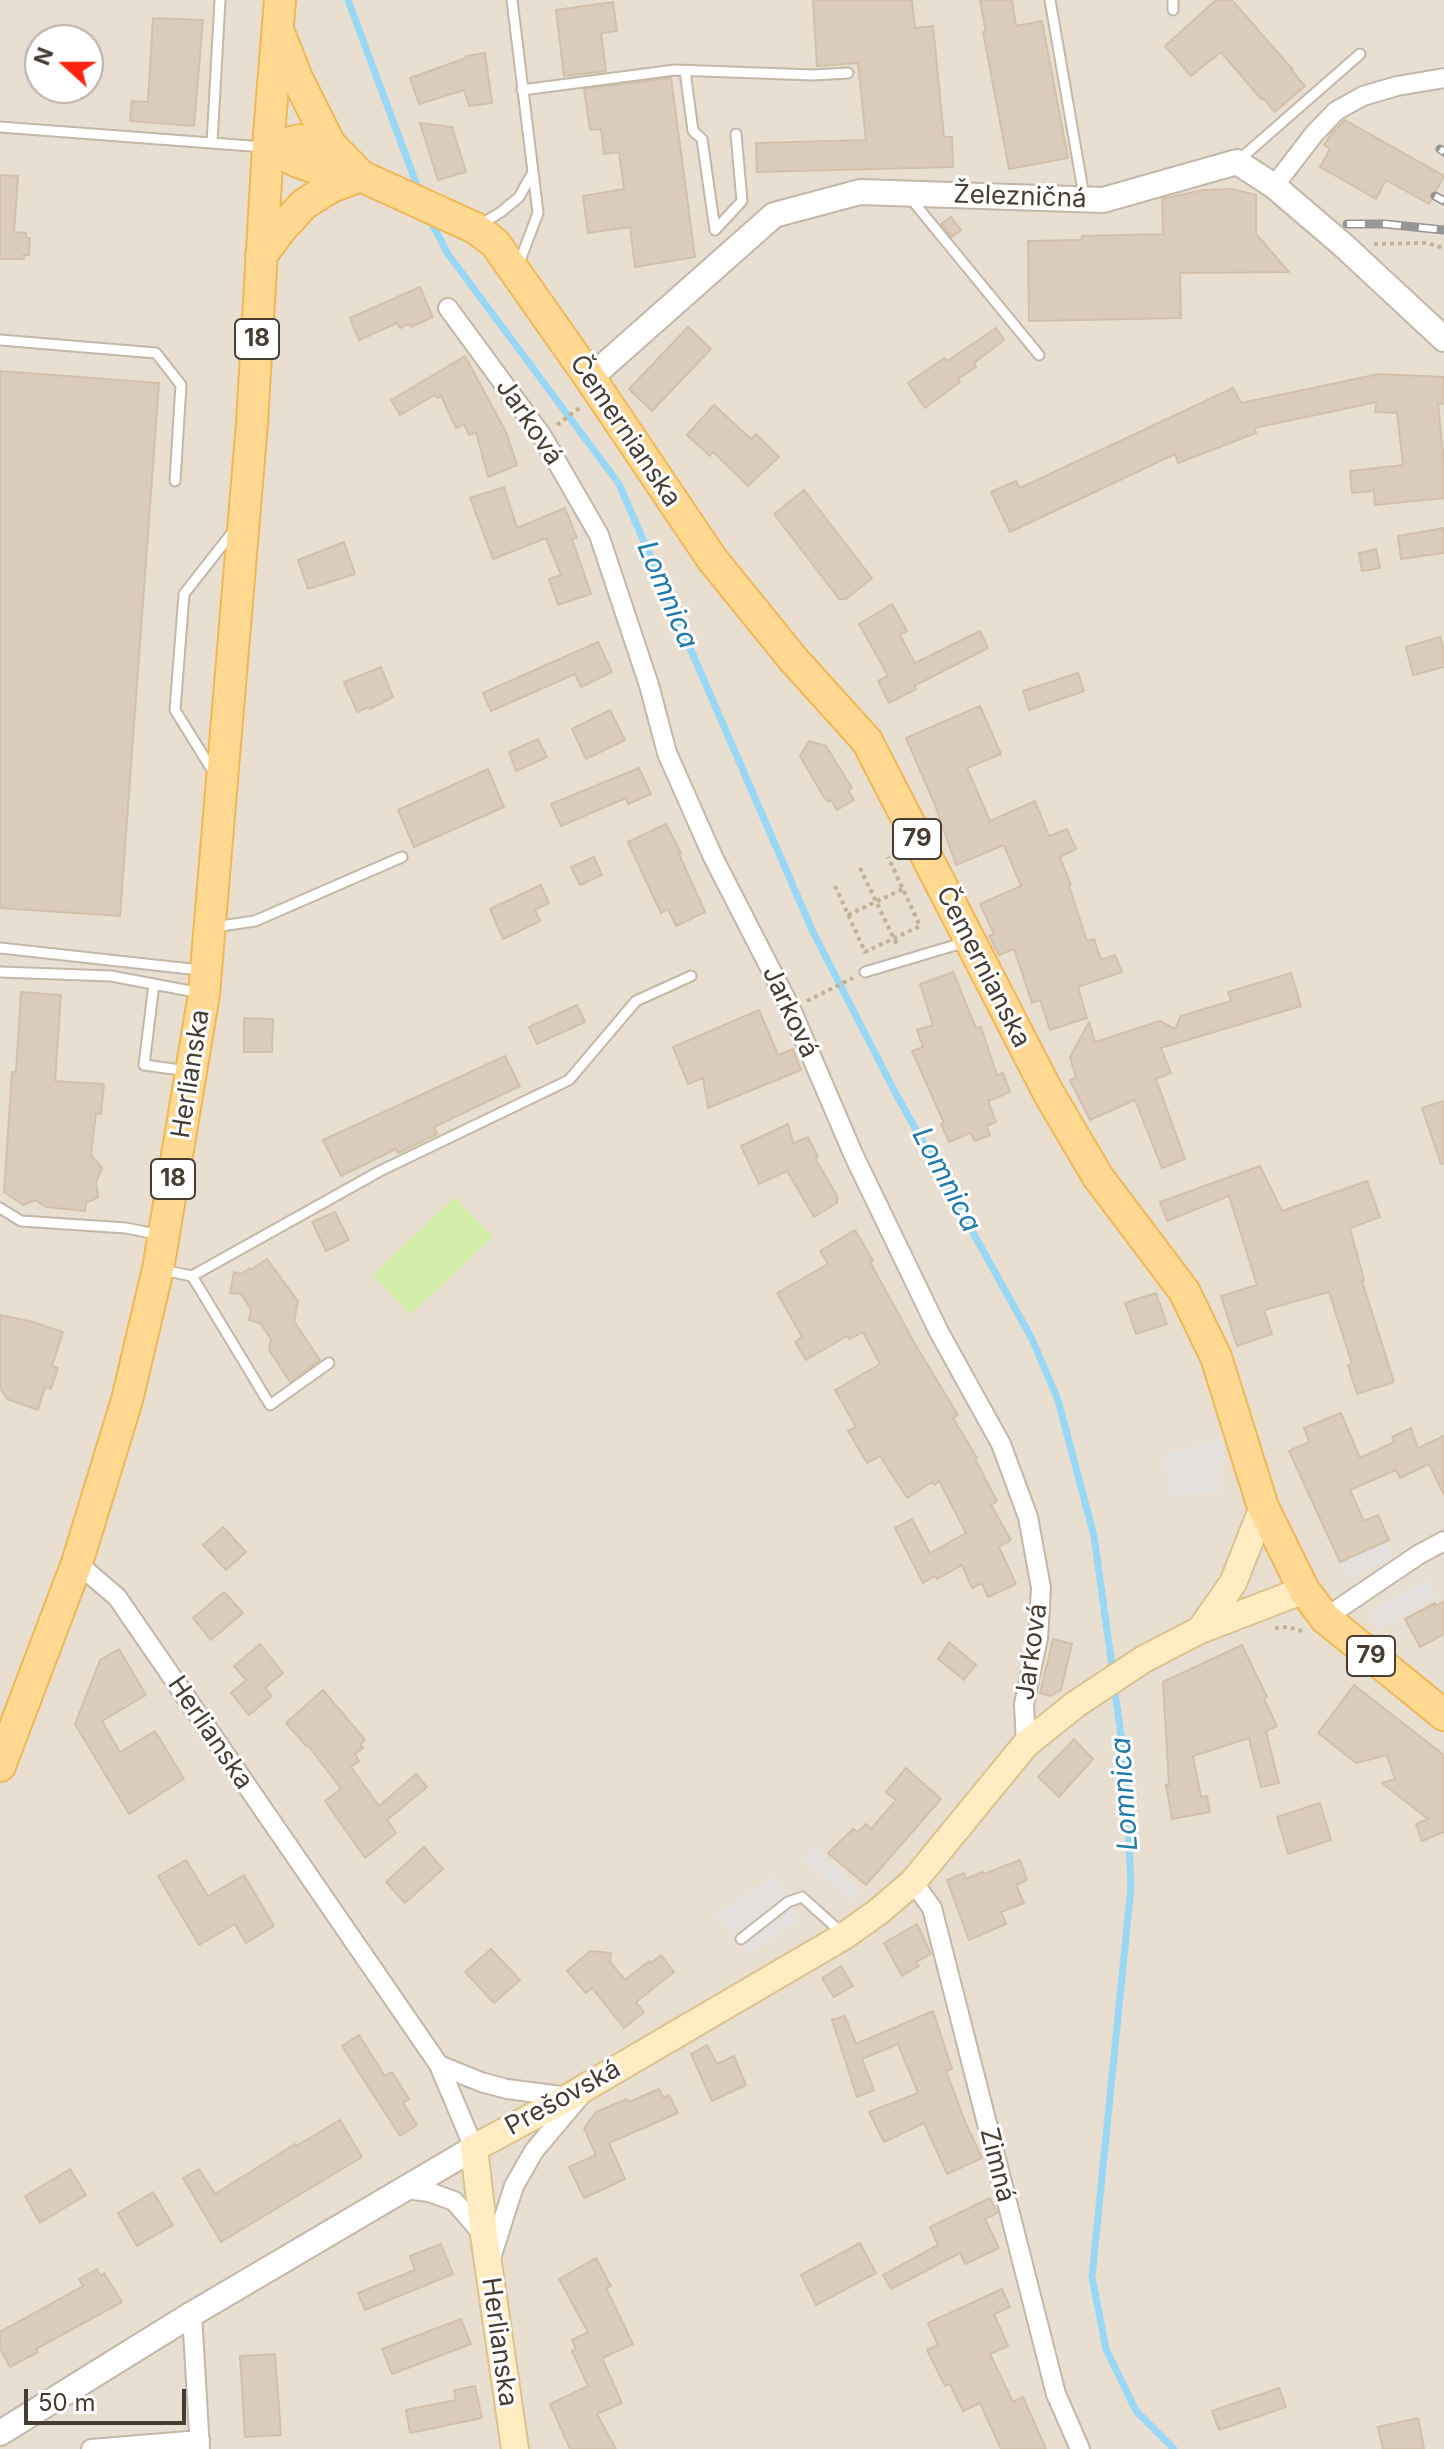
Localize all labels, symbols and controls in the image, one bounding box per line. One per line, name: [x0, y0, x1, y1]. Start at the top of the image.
north arrow: [24, 24, 104, 104]
text: N: [28, 44, 59, 69]
street label: Železničná: [953, 179, 1087, 215]
road number: 18: [235, 319, 279, 359]
street label: Čemernianska: [563, 349, 687, 513]
street label: Jarková: [489, 373, 569, 471]
water label: Lomnica: [629, 536, 705, 654]
road number: 79: [893, 819, 941, 859]
street label: Čemernianska: [929, 881, 1037, 1053]
street label: Jarková: [755, 961, 825, 1063]
street label: Herlianska: [165, 1007, 217, 1141]
water label: Lomnica: [904, 1122, 988, 1238]
road number: 18: [151, 1159, 195, 1199]
street label: Jarková: [1010, 1602, 1054, 1702]
road number: 79: [1347, 1636, 1395, 1676]
street label: Herlianska: [161, 1670, 259, 1796]
water label: Lomnica: [1104, 1736, 1146, 1852]
street label: Prešovská: [500, 2054, 626, 2142]
street label: Zimná: [973, 2125, 1021, 2205]
street label: Herlianska: [475, 2276, 523, 2408]
scale bar: [28, 2373, 190, 2423]
text: 50 m: [38, 2388, 96, 2417]

